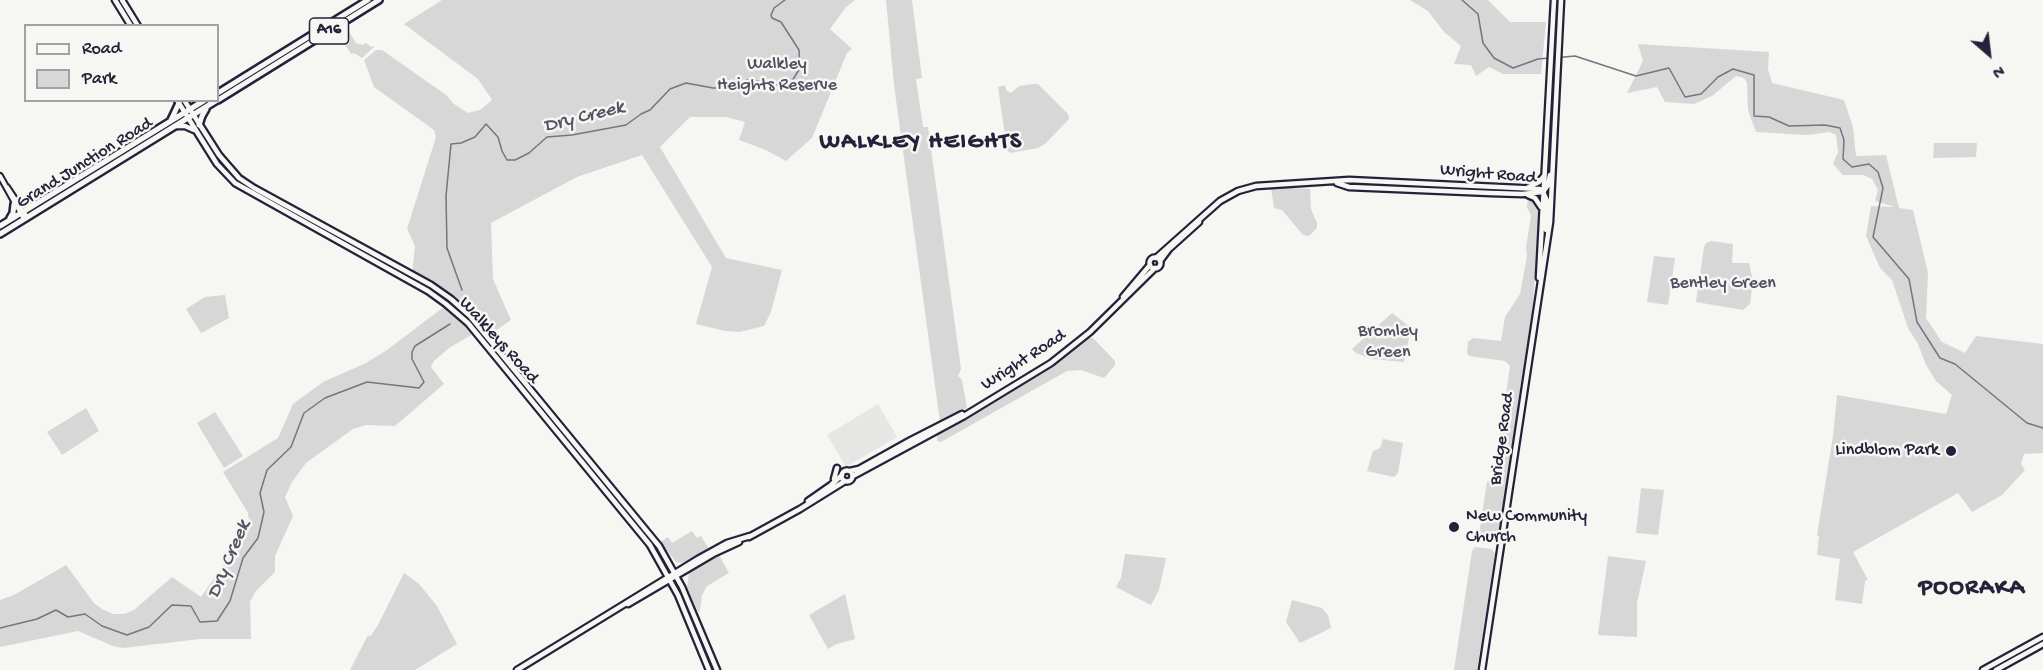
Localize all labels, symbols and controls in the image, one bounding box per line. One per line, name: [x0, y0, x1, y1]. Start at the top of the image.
road number: A16: [310, 18, 348, 44]
legend: [24, 24, 219, 102]
north arrow: [1959, 24, 2019, 84]
text: Road: [82, 39, 121, 60]
park label: Walkley Heights Reserve: [717, 54, 837, 97]
text: N: [1989, 59, 2007, 81]
text: Park: [82, 69, 116, 90]
water label: Dry Creek: [541, 96, 627, 140]
street label: Grand Junction Road: [13, 113, 157, 215]
district label: WALKLEY HEIGHTS: [819, 129, 1023, 157]
street label: Wright Road: [1439, 160, 1537, 190]
park label: Bentley Green: [1670, 273, 1776, 295]
street label: Walkleys Road: [453, 293, 543, 389]
park label: Bromley Green: [1358, 321, 1418, 364]
street label: Wright Road: [978, 326, 1070, 396]
street label: Bridge Road: [1486, 391, 1520, 487]
place label: Lindblom Park: [1835, 440, 1939, 462]
marker: Lindblom Park: [1944, 444, 1958, 458]
place label: New Community Church: [1466, 506, 1587, 548]
water label: Dry Creek: [203, 517, 257, 603]
marker: New Community Church: [1447, 520, 1461, 534]
district label: POORAKA: [1919, 575, 2025, 603]

